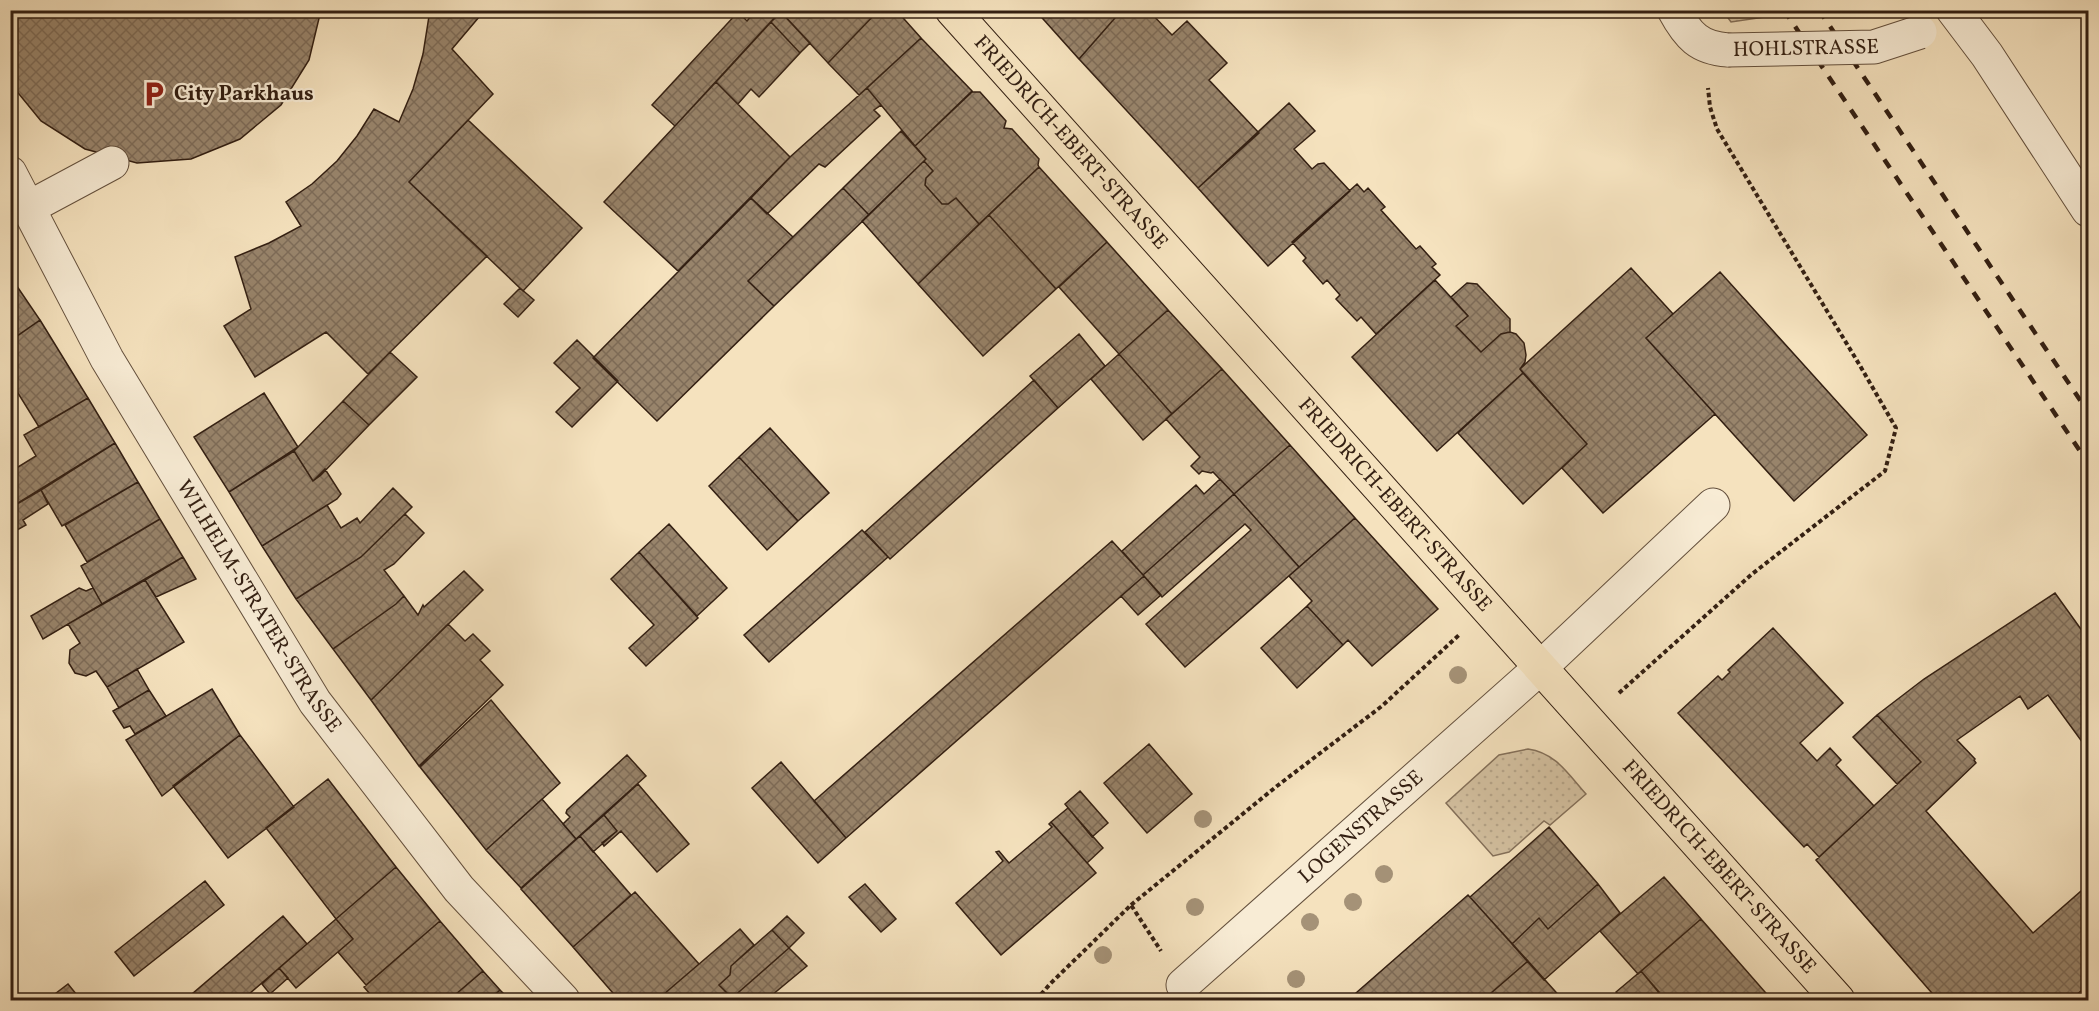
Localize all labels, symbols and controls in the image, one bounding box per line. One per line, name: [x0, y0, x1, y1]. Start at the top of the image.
street label: FRIEDRICH-EBERT-STRASSE: [967, 29, 1174, 256]
street label: HOHLSTRASSE: [1733, 32, 1879, 64]
parking icon: City Parkhaus: [139, 79, 169, 109]
place label: City Parkhaus: [174, 80, 314, 109]
street label: FRIEDRICH-EBERT-STRASSE: [1291, 391, 1499, 618]
street label: WILHELM-STRATER-STRASSE: [169, 474, 348, 739]
street label: FRIEDRICH-EBERT-STRASSE: [1615, 753, 1823, 980]
street label: LOGENSTRASSE: [1292, 764, 1430, 890]

